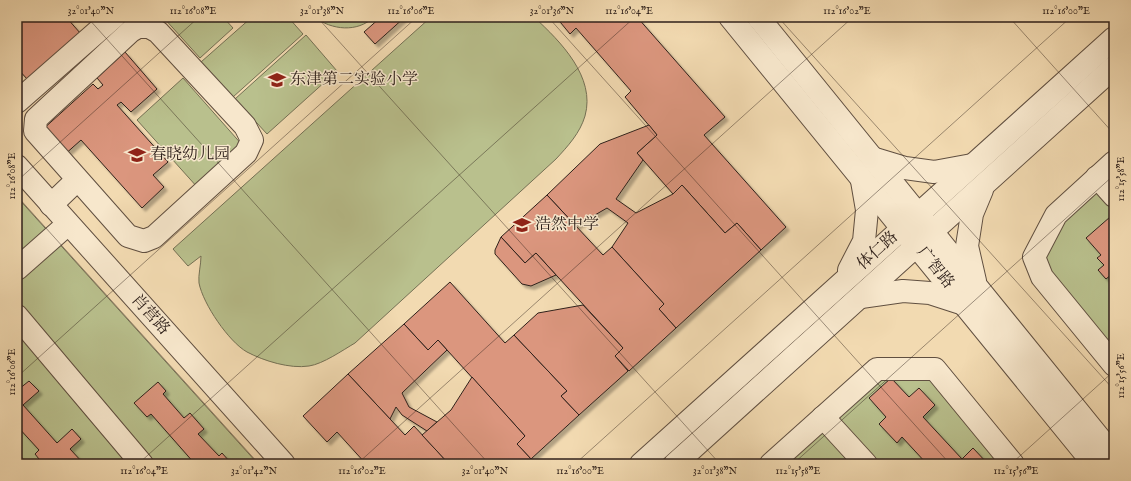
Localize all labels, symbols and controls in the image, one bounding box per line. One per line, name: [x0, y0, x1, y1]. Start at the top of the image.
text: 32°01'40"N: [68, 5, 115, 18]
text: 112°16'08"E: [170, 5, 216, 18]
text: 32°01'38"N: [300, 5, 344, 18]
text: 112°16'06"E: [387, 5, 435, 18]
text: 32°01'36"N: [530, 5, 575, 18]
text: 112°16'04"E: [605, 5, 653, 18]
text: 112°16'02"E: [823, 5, 871, 18]
text: 112°16'00"E: [1042, 5, 1090, 18]
school or university icon: 东津第二实验小学: [267, 70, 287, 90]
place label: 东津第二实验小学: [290, 70, 418, 90]
school or university icon: 春晓幼儿园: [127, 145, 147, 165]
place label: 春晓幼儿园: [150, 145, 230, 165]
text: 112°16'08"E: [6, 153, 19, 199]
text: 112°15'58"E: [1115, 157, 1128, 201]
school or university icon: 浩然中学: [512, 215, 532, 235]
place label: 浩然中学: [535, 215, 599, 235]
street label: 体仁路: [853, 228, 903, 274]
street label: 广智路: [912, 243, 958, 293]
street label: 肖营路: [127, 290, 173, 340]
text: 112°16'06"E: [6, 348, 19, 396]
text: 112°15'56"E: [1115, 353, 1128, 399]
text: 112°16'04"E: [120, 465, 168, 478]
text: 32°01'42"N: [231, 465, 277, 478]
text: 112°16'02"E: [338, 465, 386, 478]
text: 32°01'40"N: [462, 465, 509, 478]
text: 112°16'00"E: [556, 465, 604, 478]
text: 32°01'38"N: [693, 465, 737, 478]
text: 112°15'58"E: [776, 465, 821, 478]
text: 112°15'56"E: [993, 465, 1039, 478]

